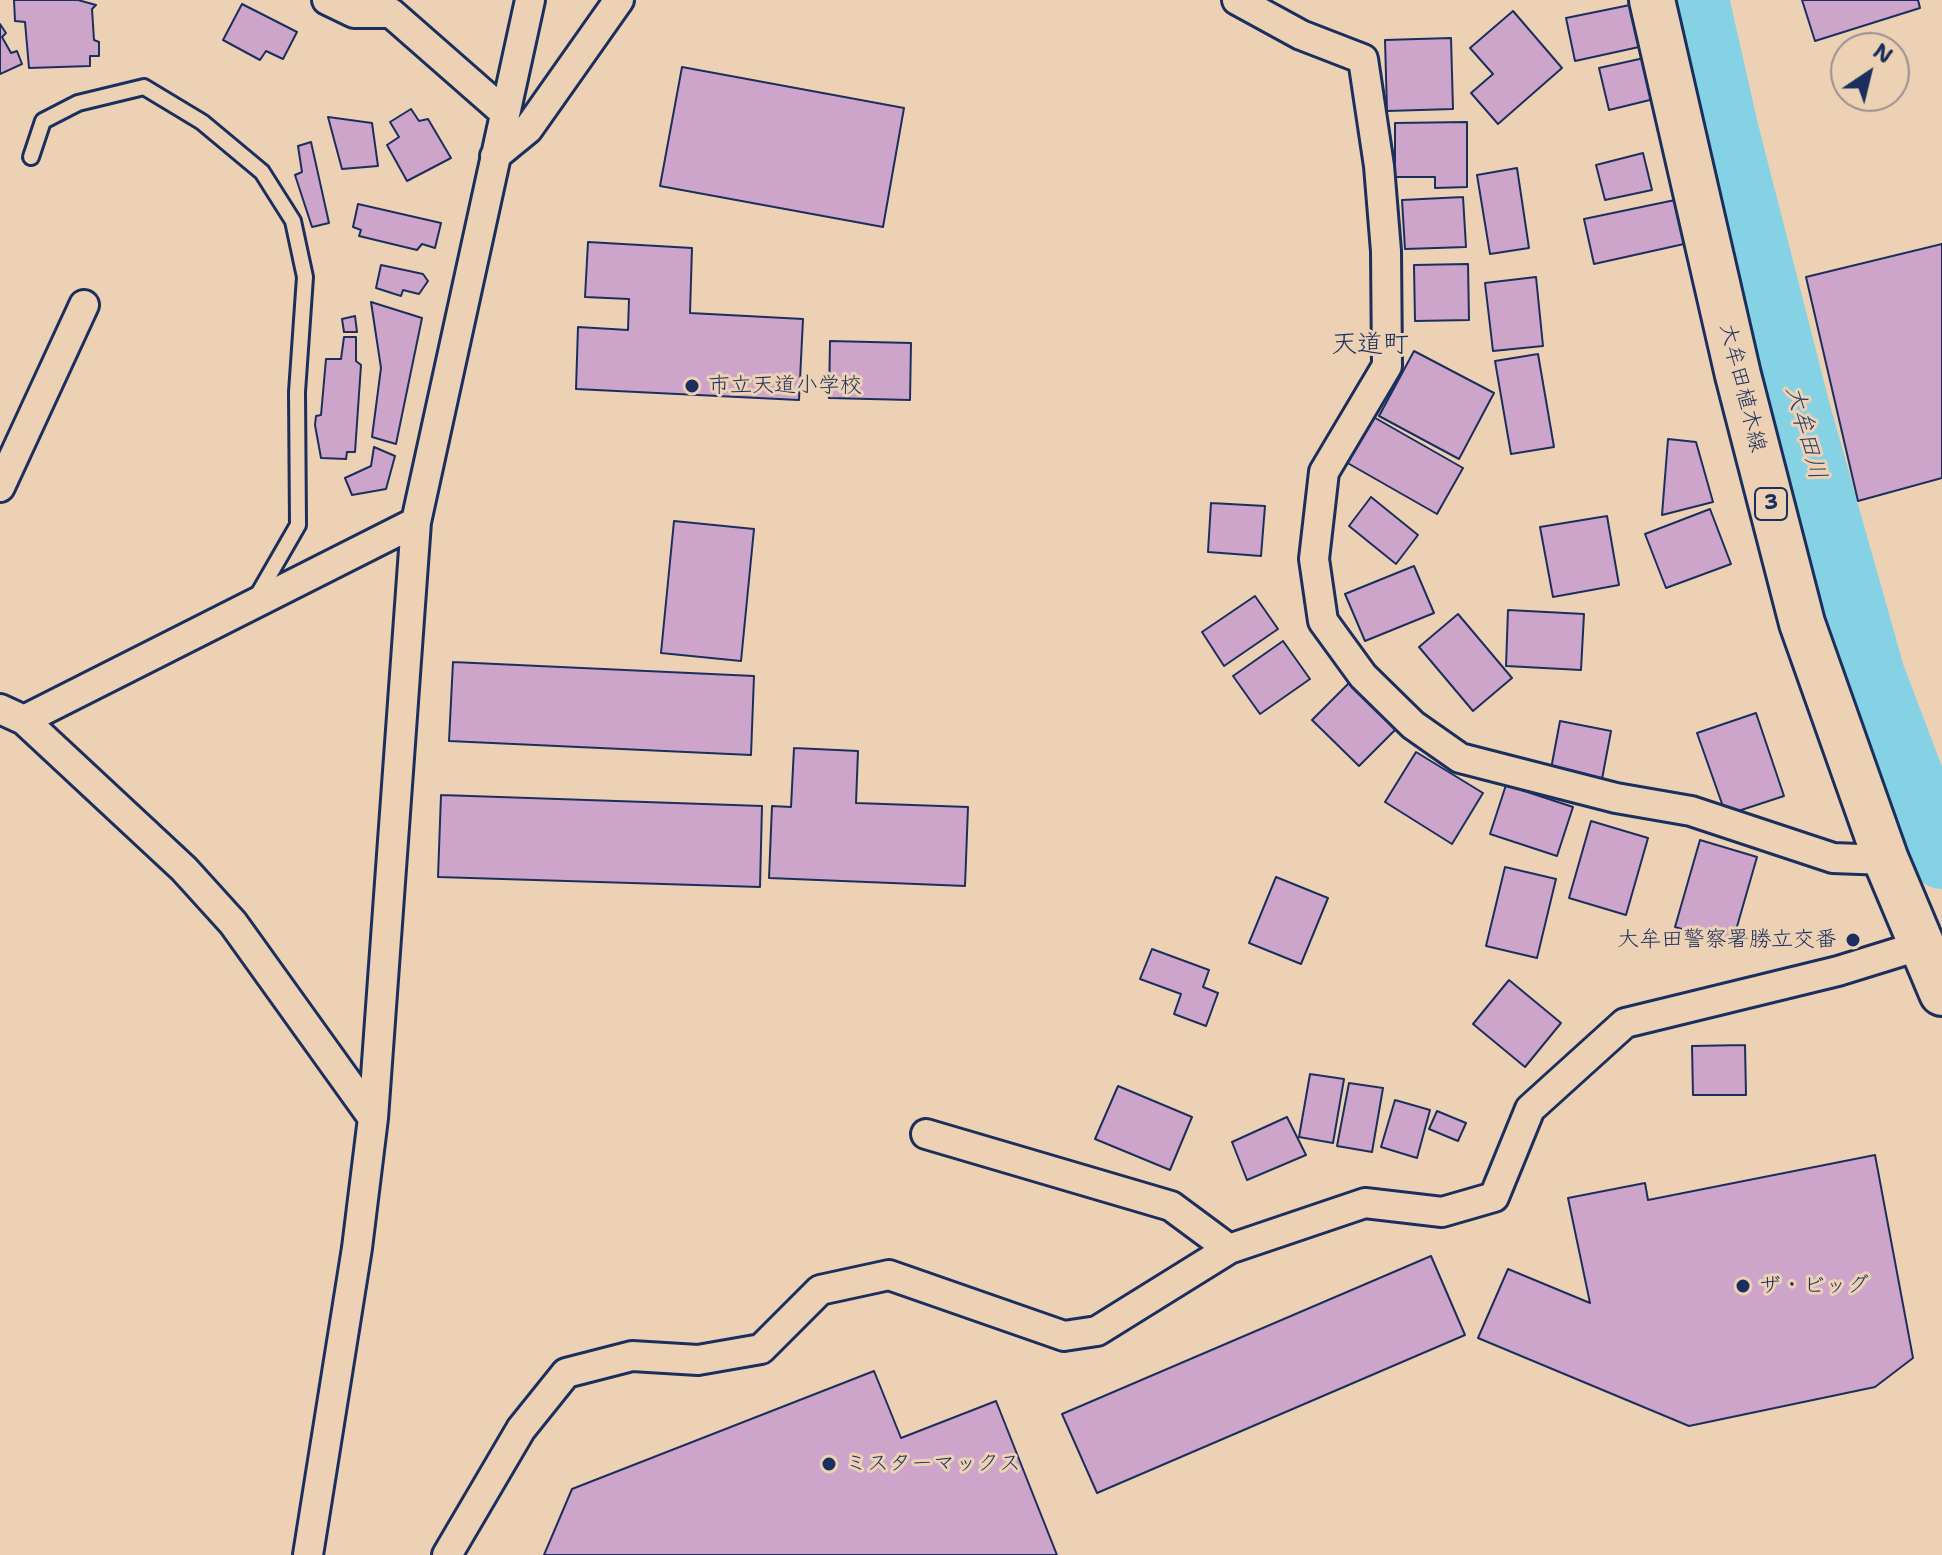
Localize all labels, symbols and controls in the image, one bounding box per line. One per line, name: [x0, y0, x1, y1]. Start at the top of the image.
north arrow: [1830, 32, 1910, 112]
text: N: [1867, 37, 1898, 70]
street label: 大牟田植木線: [1713, 321, 1771, 455]
district label: 天道町: [1331, 329, 1409, 361]
place label: 市立天道小学校: [708, 373, 862, 399]
marker: 市立天道小学校: [683, 377, 701, 395]
water label: 大牟田川: [1779, 383, 1831, 483]
road number: 3: [1755, 488, 1787, 520]
place label: 大牟田警察署勝立交番: [1617, 927, 1837, 953]
marker: 大牟田警察署勝立交番: [1844, 931, 1862, 949]
place label: ザ・ビッグ: [1759, 1273, 1869, 1299]
marker: ザ・ビッグ: [1734, 1277, 1752, 1295]
place label: ミスターマックス: [845, 1451, 1021, 1477]
marker: ミスターマックス: [820, 1455, 838, 1473]

